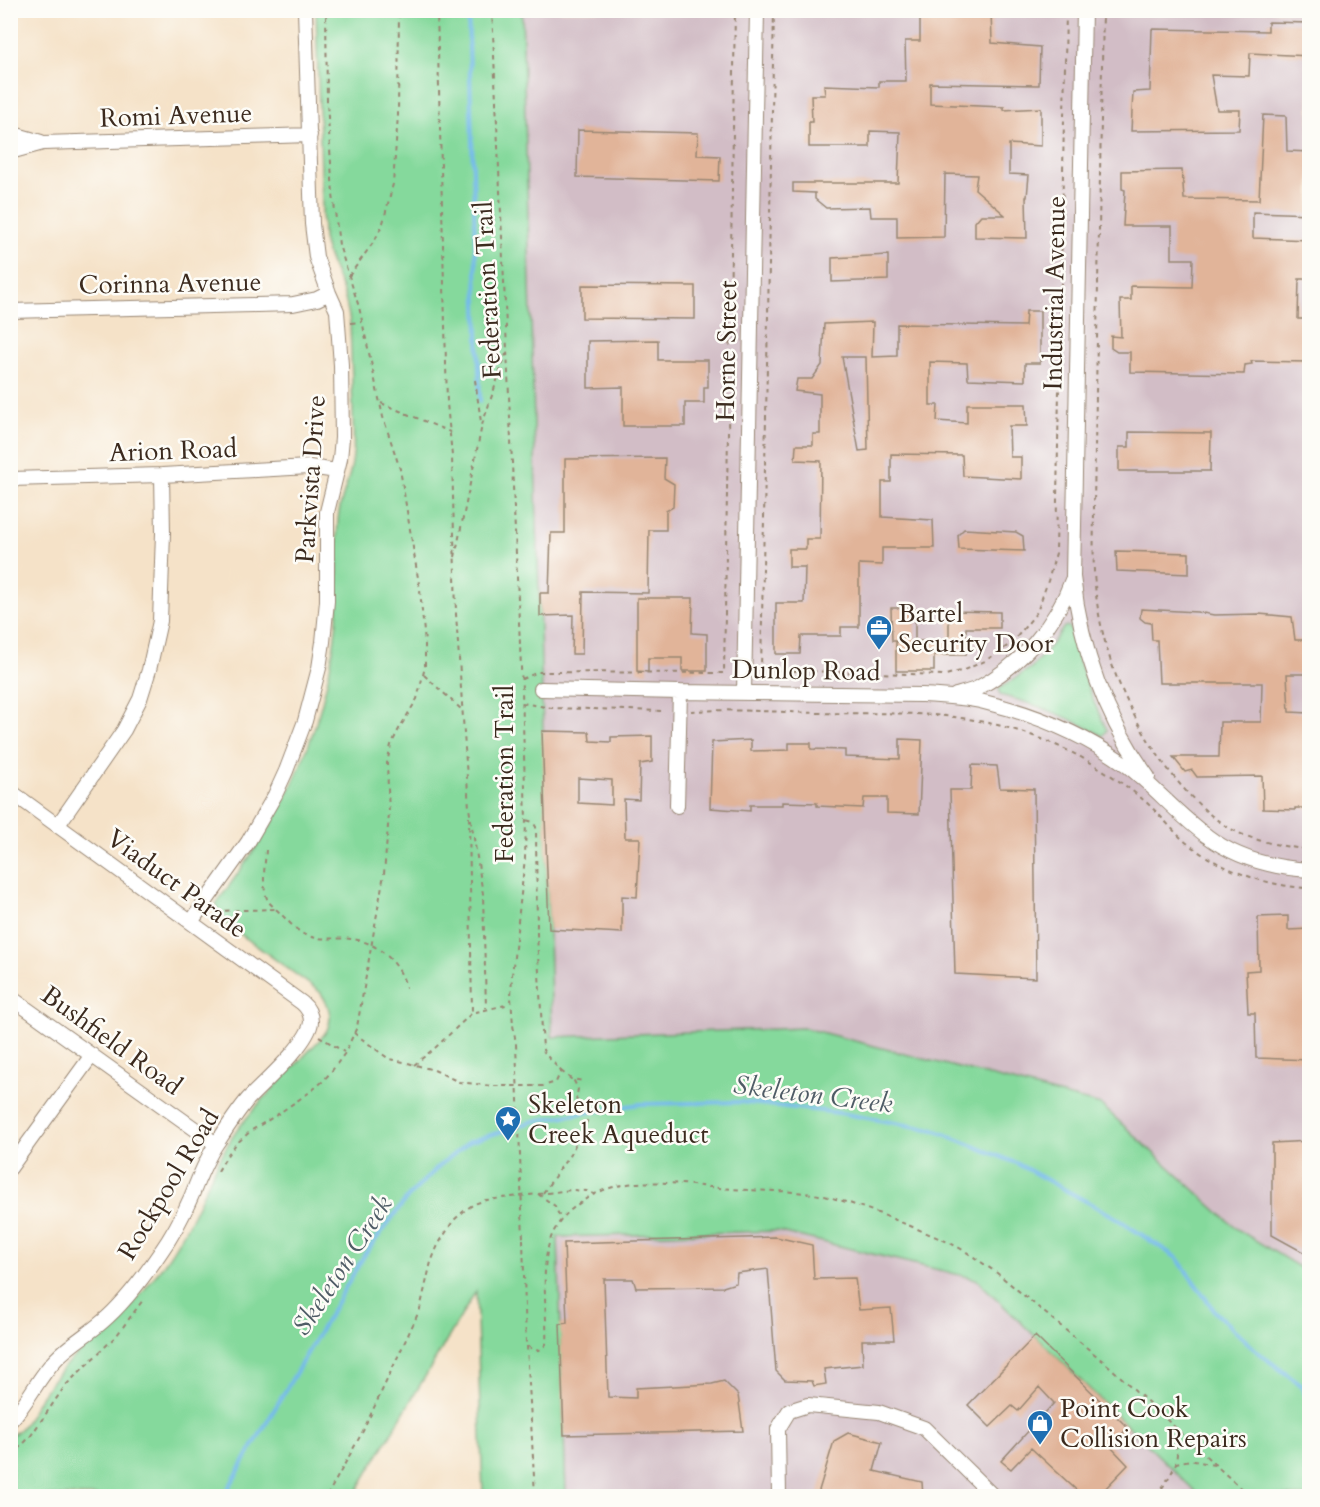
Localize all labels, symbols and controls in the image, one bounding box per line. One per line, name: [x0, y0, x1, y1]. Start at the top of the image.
street label: Romi Avenue: [99, 95, 253, 136]
street label: Industrial Avenue: [1035, 195, 1074, 391]
street label: Federation Trail: [465, 200, 510, 380]
street label: Corinna Avenue: [78, 264, 262, 303]
street label: Horne Street: [708, 280, 745, 422]
street label: Parkvista Drive: [287, 394, 334, 564]
street label: Arion Road: [108, 431, 238, 470]
place label: Bartel Security Door: [898, 596, 1054, 661]
office icon: Bartel Security Door: [864, 613, 894, 651]
street label: Dunlop Road: [731, 652, 881, 689]
street label: Federation Trail: [487, 685, 522, 863]
street label: Viaduct Parade: [99, 821, 254, 946]
street label: Bushfield Road: [34, 977, 189, 1103]
water label: Skeleton Creek: [731, 1066, 895, 1123]
place label: Skeleton Creek Aqueduct: [528, 1087, 709, 1152]
street label: Rockpool Road: [110, 1102, 227, 1266]
place icon: Skeleton Creek Aqueduct: [493, 1104, 523, 1142]
water label: Skeleton Creek: [283, 1188, 402, 1342]
place label: Point Cook Collision Repairs: [1060, 1391, 1247, 1456]
shop icon: Point Cook Collision Repairs: [1025, 1408, 1055, 1446]

